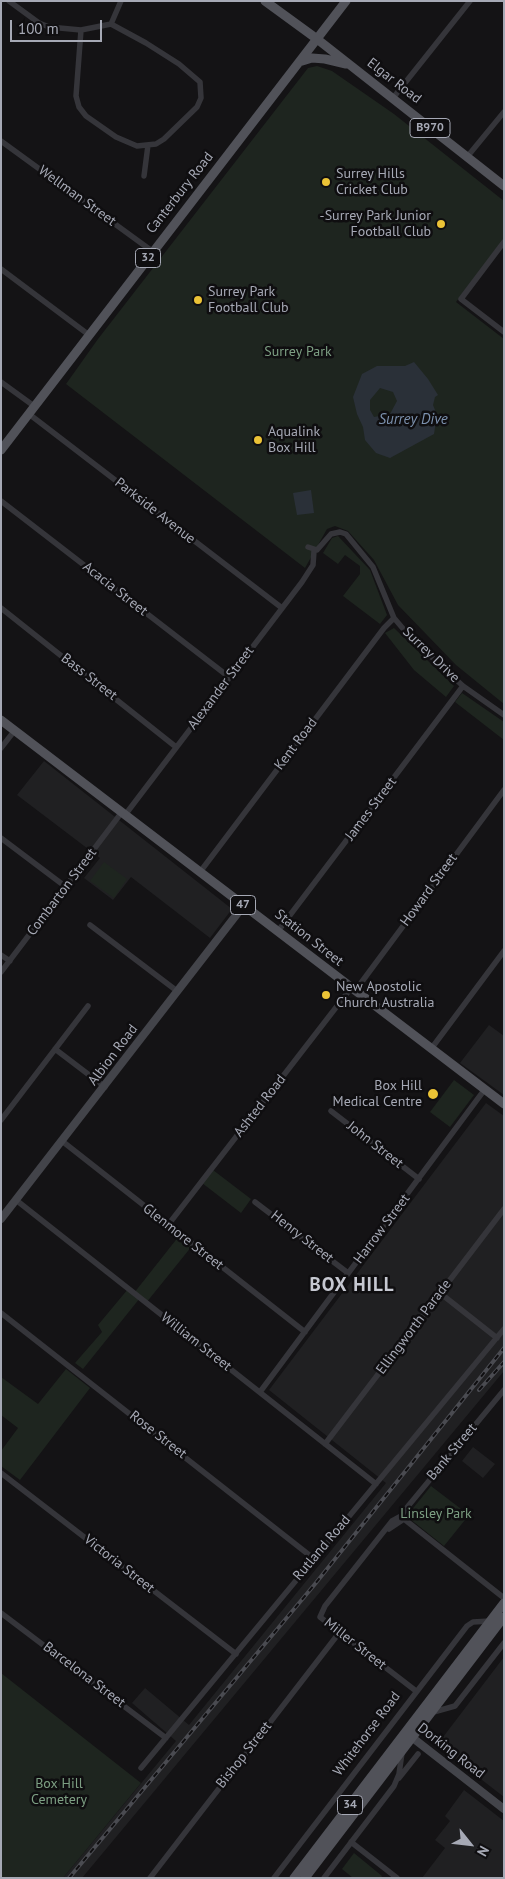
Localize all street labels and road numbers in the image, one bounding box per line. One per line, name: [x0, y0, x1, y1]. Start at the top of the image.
street label: Elgar Road: [364, 55, 424, 107]
road number: B970: [410, 119, 450, 138]
street label: Canterbury Road: [143, 149, 217, 237]
street label: Wellman Street: [35, 162, 119, 230]
road number: 32: [136, 248, 160, 268]
street label: Parkside Avenue: [111, 474, 199, 548]
street label: Acacia Street: [79, 558, 151, 620]
street label: Surrey Drive: [399, 624, 463, 686]
street label: Alexander Street: [184, 643, 258, 733]
street label: Bass Street: [58, 650, 120, 704]
street label: Kent Road: [271, 715, 321, 773]
street label: James Street: [342, 774, 400, 844]
street label: Combarton Street: [24, 845, 100, 939]
street label: Howard Street: [397, 850, 461, 930]
road number: 47: [230, 896, 256, 914]
street label: Station Street: [271, 906, 347, 970]
street label: Albion Road: [85, 1021, 141, 1089]
street label: Ashted Road: [230, 1072, 290, 1140]
street label: John Street: [344, 1118, 406, 1172]
street label: Harrow Street: [350, 1191, 414, 1267]
street label: Glenmore Street: [139, 1200, 227, 1274]
street label: Henry Street: [267, 1207, 337, 1267]
street label: Ellingworth Parade: [373, 1276, 455, 1378]
street label: William Street: [157, 1309, 235, 1375]
street label: Rose Street: [126, 1408, 190, 1462]
street label: Bank Street: [423, 1420, 481, 1484]
street label: Rutland Road: [290, 1512, 354, 1584]
street label: Victoria Street: [80, 1531, 158, 1597]
street label: Miller Street: [321, 1614, 389, 1674]
street label: Barcelona Street: [40, 1639, 128, 1711]
street label: Whitehorse Road: [330, 1689, 404, 1779]
street label: Bishop Street: [213, 1718, 275, 1792]
street label: Dorking Road: [414, 1720, 488, 1782]
road number: 34: [338, 1796, 362, 1814]

